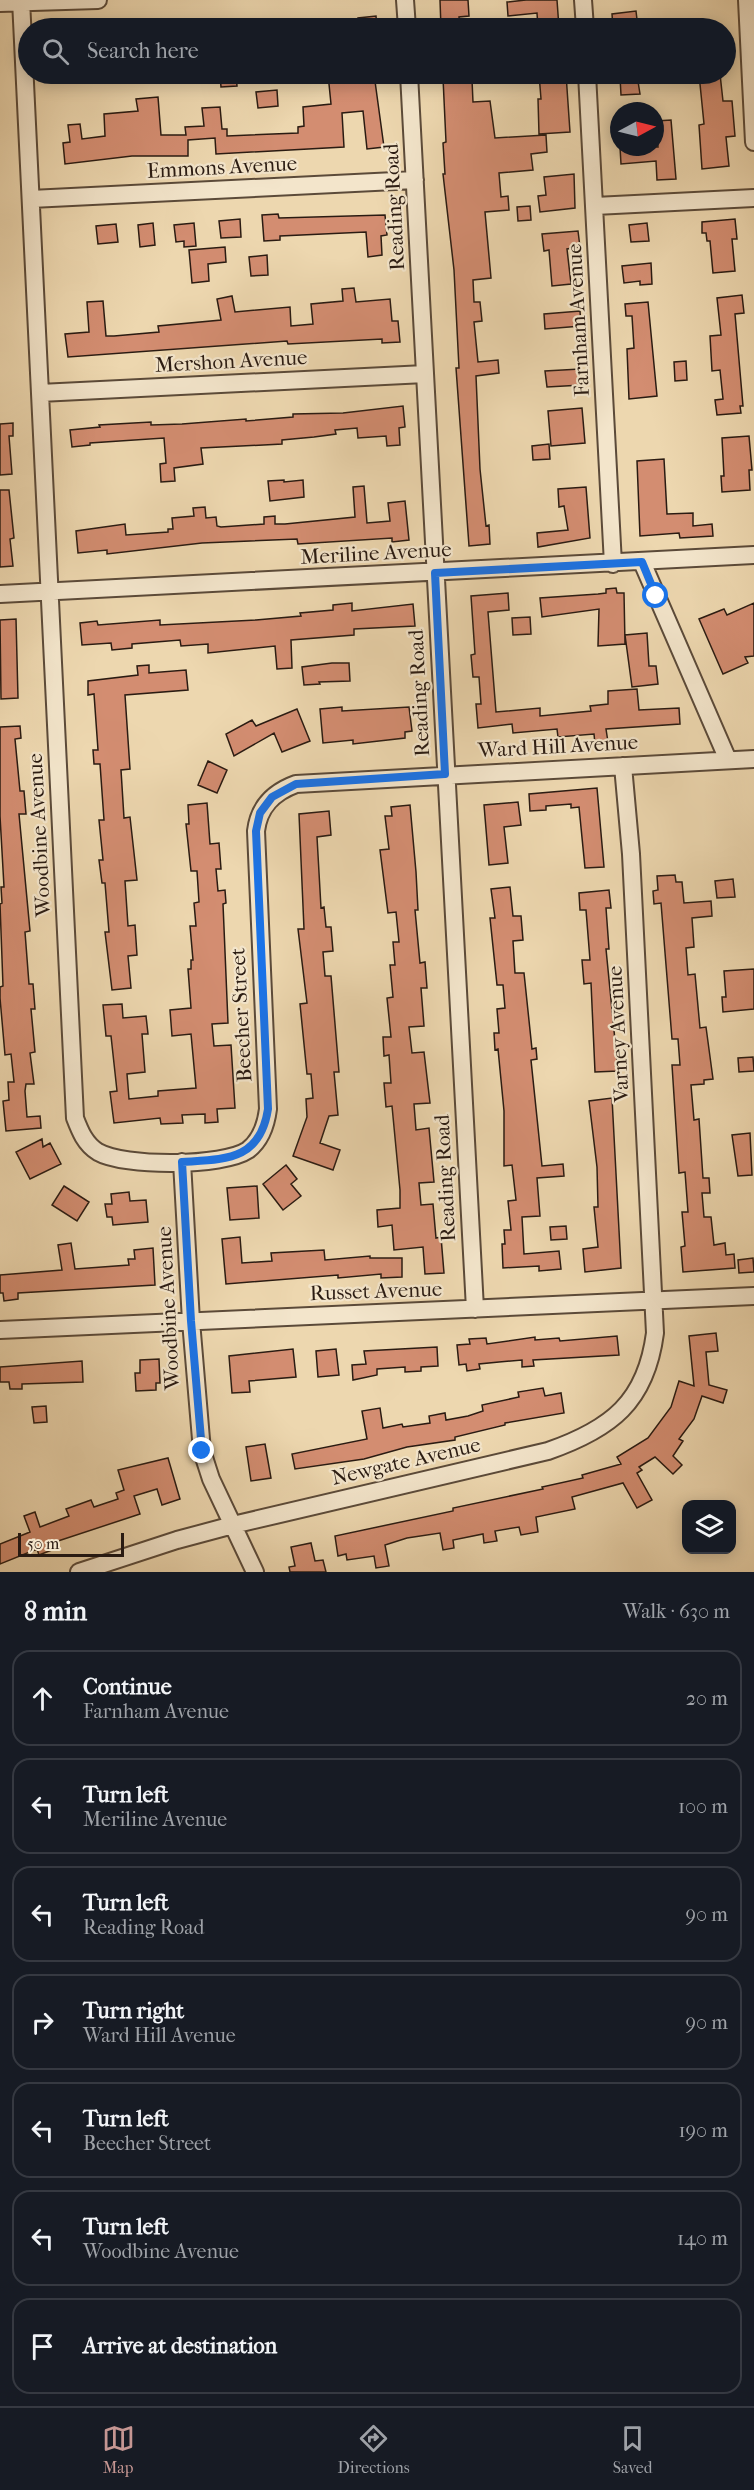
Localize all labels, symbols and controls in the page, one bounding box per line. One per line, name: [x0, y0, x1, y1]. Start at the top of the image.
search box: [18, 18, 736, 84]
icon: search: [39, 35, 72, 68]
text: Search here: [87, 38, 199, 64]
north arrow: [610, 102, 664, 156]
street label: Reading Road: [379, 142, 409, 271]
street label: Emmons Avenue: [146, 151, 298, 183]
street label: Farnham Avenue: [562, 243, 594, 397]
street label: Mershon Avenue: [154, 345, 308, 377]
street label: Meriline Avenue: [300, 537, 452, 569]
route start: [642, 582, 668, 608]
street label: Reading Road: [404, 628, 434, 757]
street label: Ward Hill Avenue: [476, 730, 639, 762]
street label: Woodbine Avenue: [23, 753, 55, 918]
street label: Beecher Street: [225, 947, 257, 1083]
street label: Varney Avenue: [602, 965, 634, 1104]
street label: Reading Road: [430, 1113, 460, 1242]
street label: Woodbine Avenue: [152, 1226, 184, 1391]
street label: Russet Avenue: [309, 1277, 443, 1305]
street label: Newgate Avenue: [329, 1432, 483, 1490]
route end: [188, 1437, 214, 1463]
map controls: [682, 1500, 736, 1554]
button: layers: [682, 1500, 736, 1554]
scale bar: [18, 1530, 124, 1558]
text: 50 m: [27, 1534, 59, 1553]
text: 8 min: [24, 1596, 87, 1627]
text: Walk · 630 m: [623, 1600, 730, 1623]
text: Continue: [83, 1674, 172, 1700]
icon: ahead: [26, 1682, 59, 1715]
text: 20 m: [686, 1687, 728, 1710]
text: Farnham Avenue: [83, 1700, 229, 1723]
text: Turn left: [83, 1782, 169, 1808]
icon: left: [26, 1790, 59, 1823]
text: 100 m: [678, 1795, 728, 1818]
text: Meriline Avenue: [83, 1808, 227, 1831]
text: Turn left: [83, 1890, 169, 1916]
icon: left: [26, 1898, 59, 1931]
text: 90 m: [686, 1903, 728, 1926]
text: Reading Road: [83, 1916, 204, 1939]
text: Turn right: [83, 1998, 184, 2024]
icon: right: [26, 2006, 59, 2039]
text: 90 m: [686, 2011, 728, 2034]
text: Ward Hill Avenue: [83, 2024, 236, 2047]
text: Turn left: [83, 2106, 169, 2132]
icon: left: [26, 2114, 59, 2147]
text: 190 m: [678, 2119, 728, 2142]
text: Beecher Street: [83, 2132, 211, 2155]
text: Turn left: [83, 2214, 169, 2240]
icon: left: [26, 2222, 59, 2255]
text: 140 m: [677, 2227, 728, 2250]
text: Woodbine Avenue: [83, 2240, 239, 2263]
icon: arrive: [26, 2330, 59, 2363]
text: Arrive at destination: [83, 2333, 277, 2359]
tab: Map: [102, 2422, 135, 2477]
tab: Directions: [338, 2422, 410, 2477]
tab: Saved: [613, 2422, 652, 2477]

